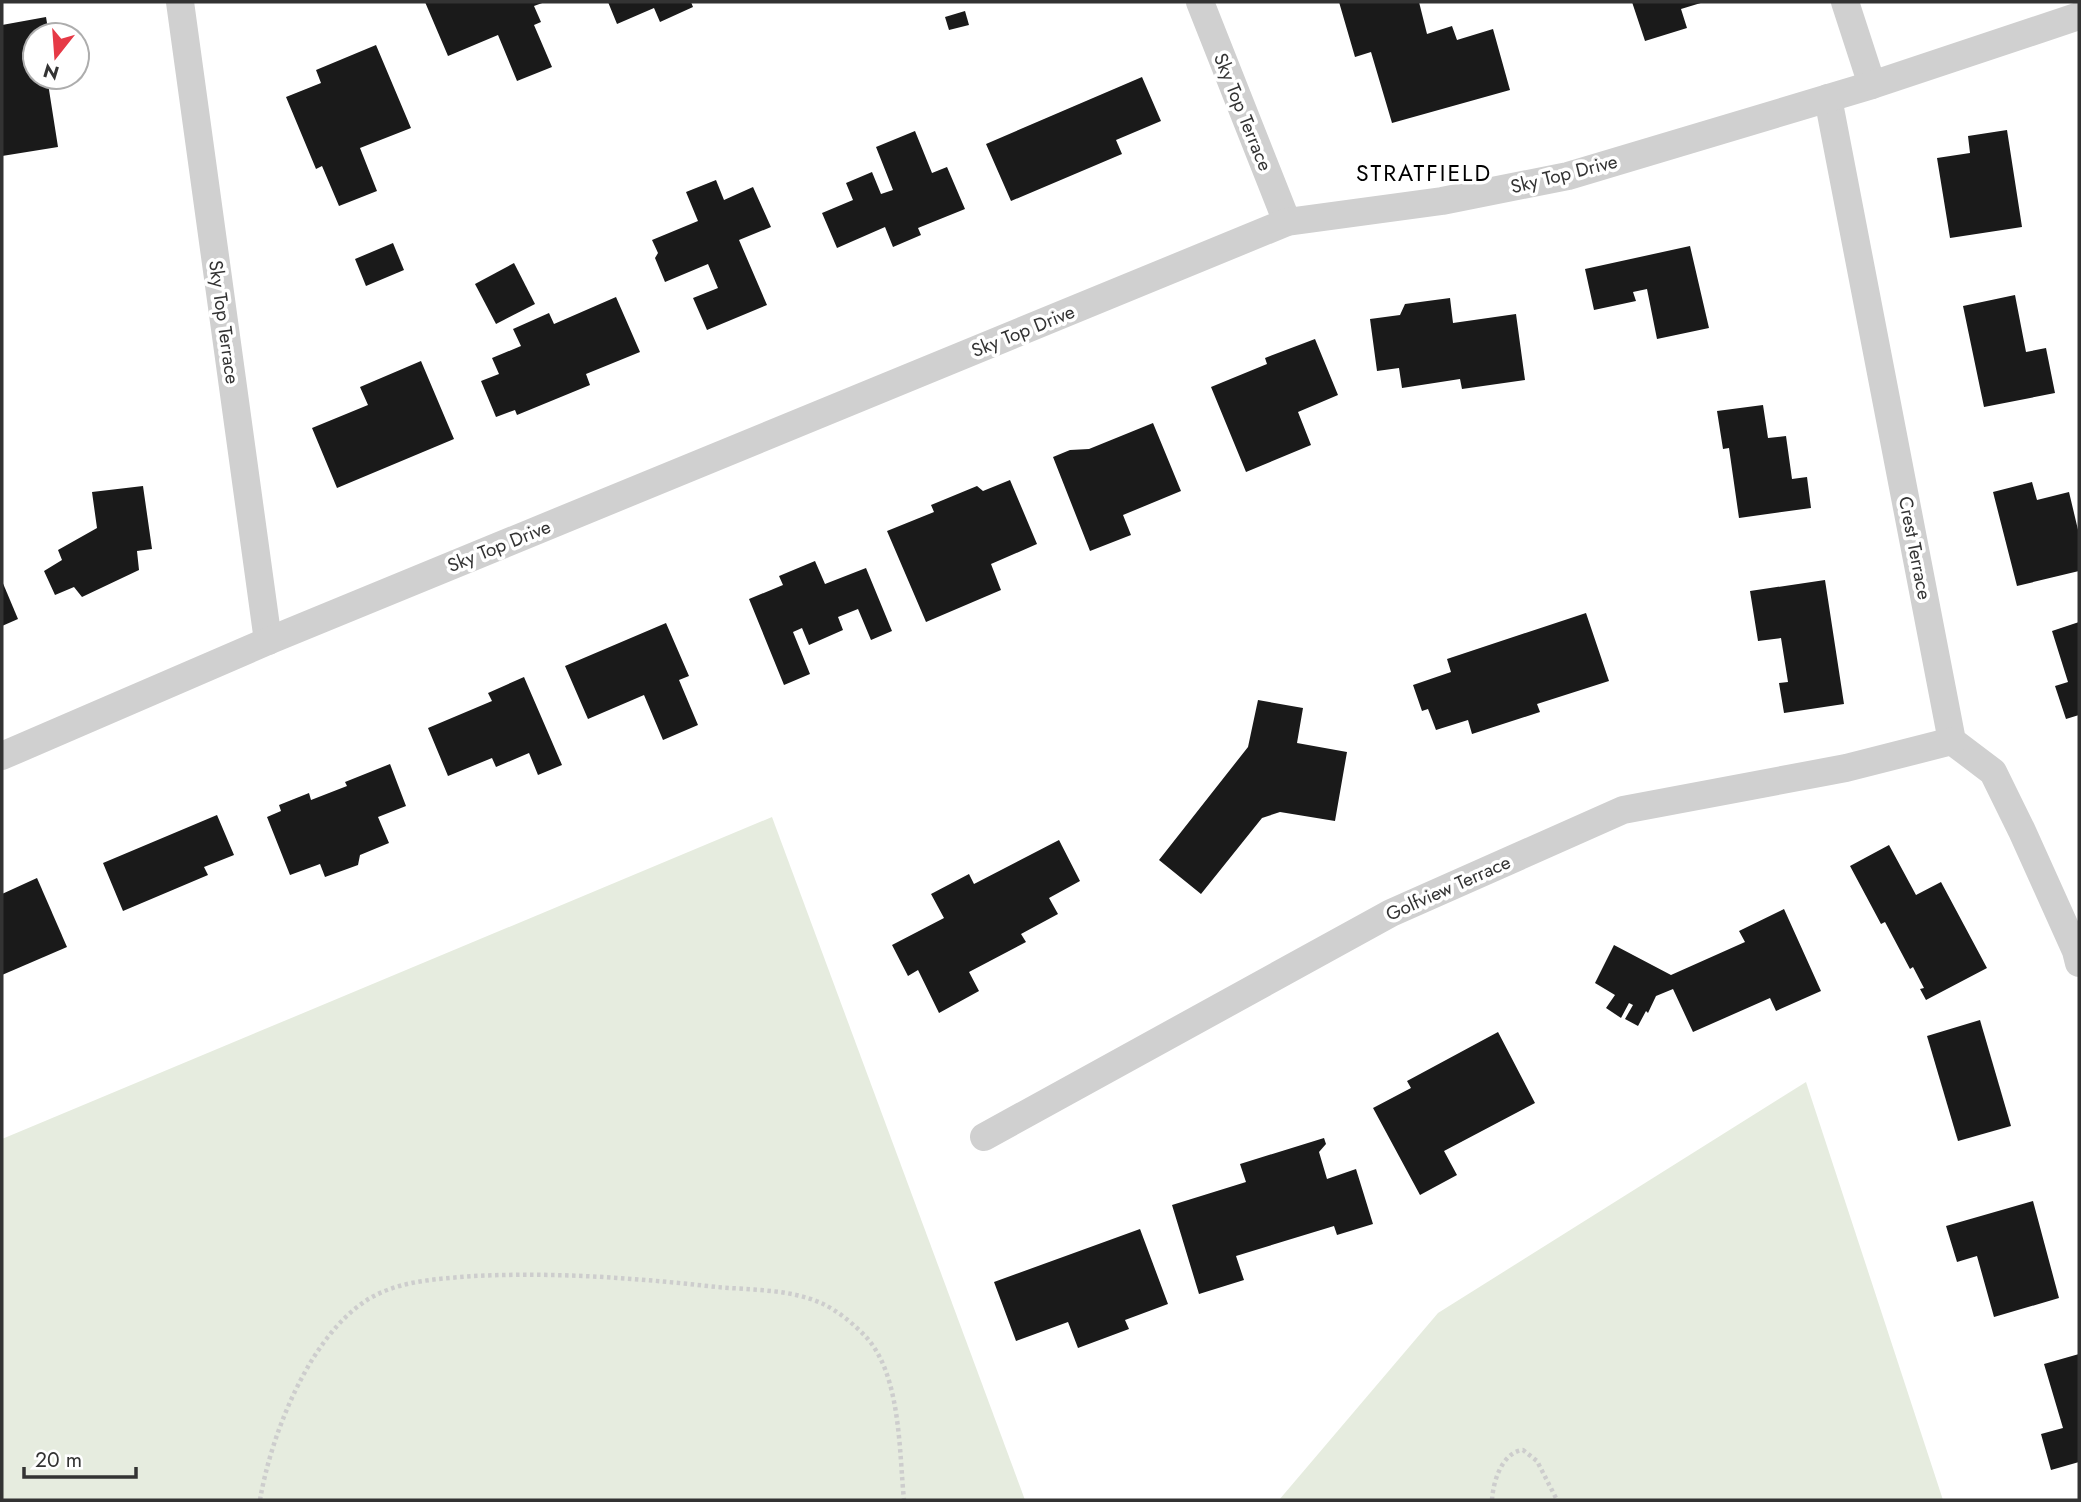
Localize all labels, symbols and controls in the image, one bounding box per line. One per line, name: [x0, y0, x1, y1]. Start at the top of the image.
north arrow: [21, 21, 91, 91]
street label: Sky Top Terrace: [1207, 49, 1279, 175]
text: N: [40, 57, 62, 87]
street label: Sky Top Drive: [1508, 148, 1620, 200]
district label: STRATFIELD: [1356, 156, 1492, 190]
street label: Sky Top Terrace: [202, 258, 246, 386]
street label: Sky Top Drive: [967, 298, 1079, 364]
street label: Crest Terrace: [1892, 494, 1938, 602]
street label: Sky Top Drive: [443, 513, 555, 579]
street label: Golfview Terrace: [1381, 848, 1515, 928]
scale bar: [24, 1436, 136, 1480]
text: 20 m: [35, 1445, 82, 1475]

